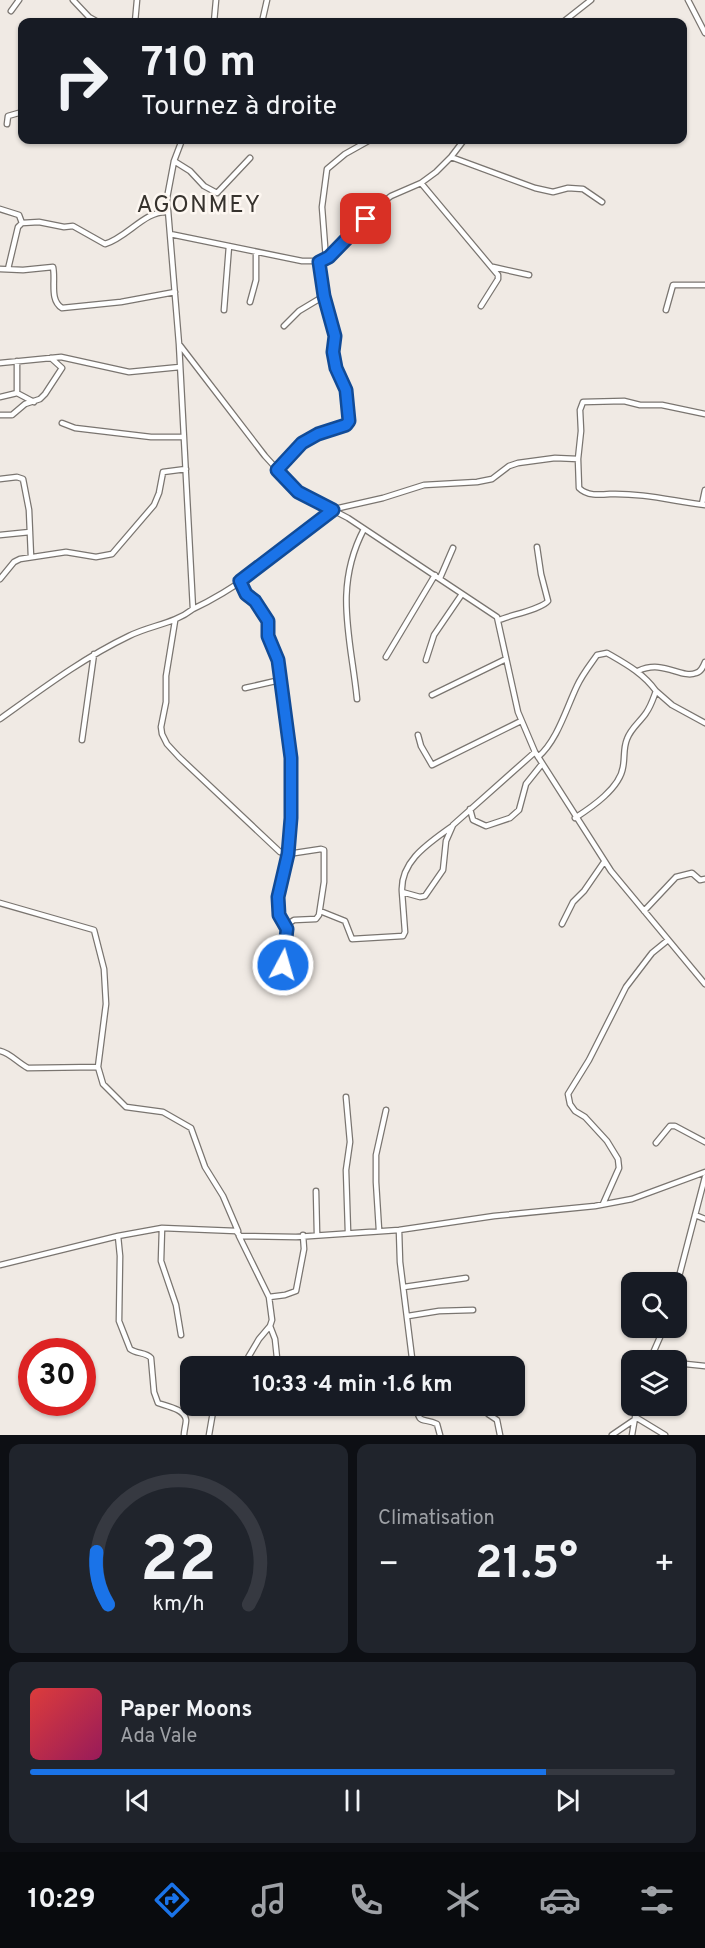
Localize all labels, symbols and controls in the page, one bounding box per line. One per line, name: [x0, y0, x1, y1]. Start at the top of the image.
text: 710 m: [141, 38, 256, 91]
icon: right: [42, 42, 120, 120]
text: Tournez à droite: [141, 90, 337, 124]
district label: AGONMEY: [136, 191, 262, 221]
pin: [340, 193, 391, 244]
icon: arrive: [349, 202, 382, 235]
position arrow: [251, 933, 315, 997]
map controls: [621, 1272, 687, 1416]
button: search: [621, 1272, 687, 1338]
speed limit sign: 30: [18, 1338, 96, 1416]
button: layers: [621, 1350, 687, 1416]
text: 10:33 · 4 min · 1.6 km: [252, 1372, 453, 1399]
text: Climatisation: [378, 1506, 495, 1532]
text: 22: [140, 1524, 217, 1603]
text: 21.5°: [475, 1537, 578, 1594]
text: −: [378, 1545, 399, 1587]
text: +: [654, 1545, 675, 1587]
text: km/h: [152, 1592, 205, 1619]
text: Paper Moons: [120, 1697, 252, 1724]
text: Ada Vale: [120, 1724, 197, 1750]
icon: previous: [121, 1784, 154, 1817]
icon: pause: [336, 1784, 369, 1817]
icon: next: [551, 1784, 584, 1817]
icon: directions: [151, 1879, 193, 1921]
icon: music: [248, 1879, 290, 1921]
icon: phone: [345, 1879, 387, 1921]
icon: climate: [442, 1879, 484, 1921]
icon: car: [539, 1879, 581, 1921]
icon: filters: [636, 1879, 678, 1921]
text: 10:29: [27, 1883, 96, 1917]

